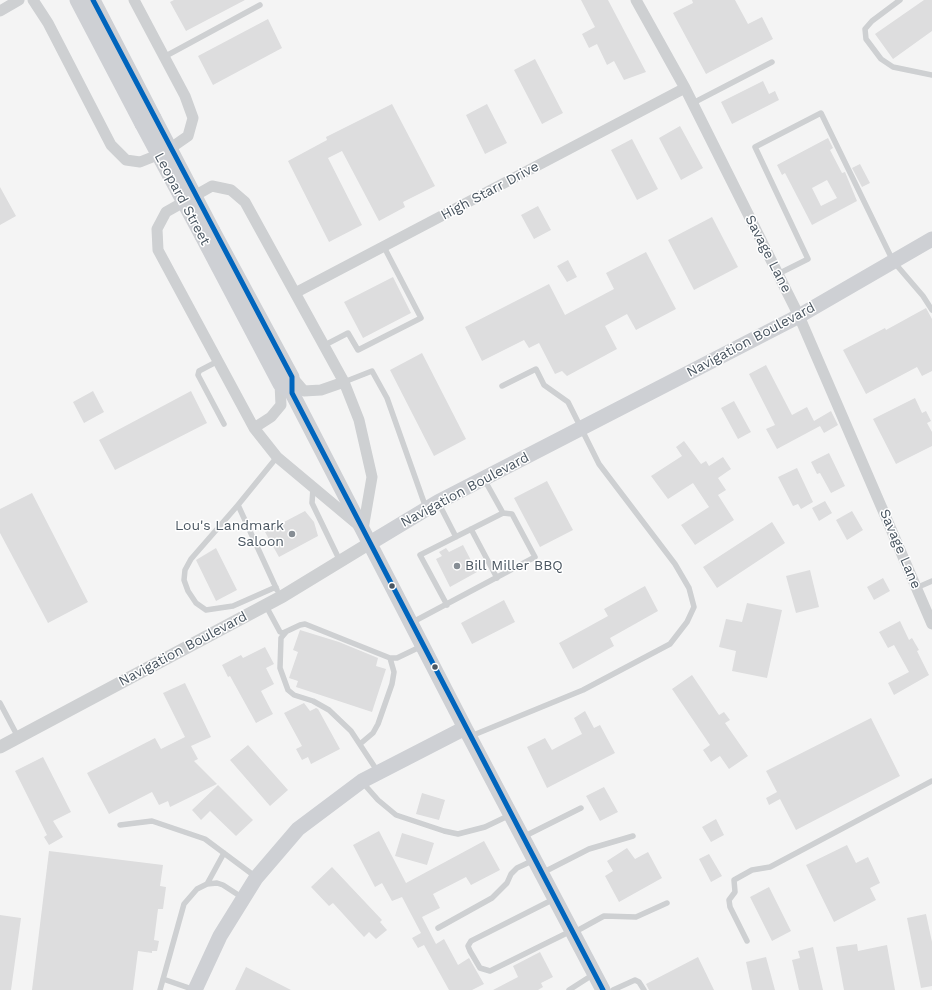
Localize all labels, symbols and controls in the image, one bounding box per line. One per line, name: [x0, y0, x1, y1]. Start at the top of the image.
street label: Leopard Street: [151, 150, 213, 248]
street label: High Starr Drive: [438, 158, 542, 224]
street label: Savage Lane: [741, 212, 795, 296]
street label: Navigation Boulevard: [684, 299, 818, 381]
street label: Navigation Boulevard: [398, 449, 532, 531]
street label: Savage Lane: [876, 507, 924, 591]
place label: Lou's Landmark Saloon: [175, 518, 284, 550]
marker: Lou's Landmark Saloon: [287, 529, 297, 539]
place label: Bill Miller BBQ: [465, 558, 563, 574]
marker: Bill Miller BBQ: [452, 561, 462, 571]
unlabelled marker: [387, 581, 397, 591]
street label: Navigation Boulevard: [116, 608, 250, 690]
unlabelled marker: [430, 662, 440, 672]

